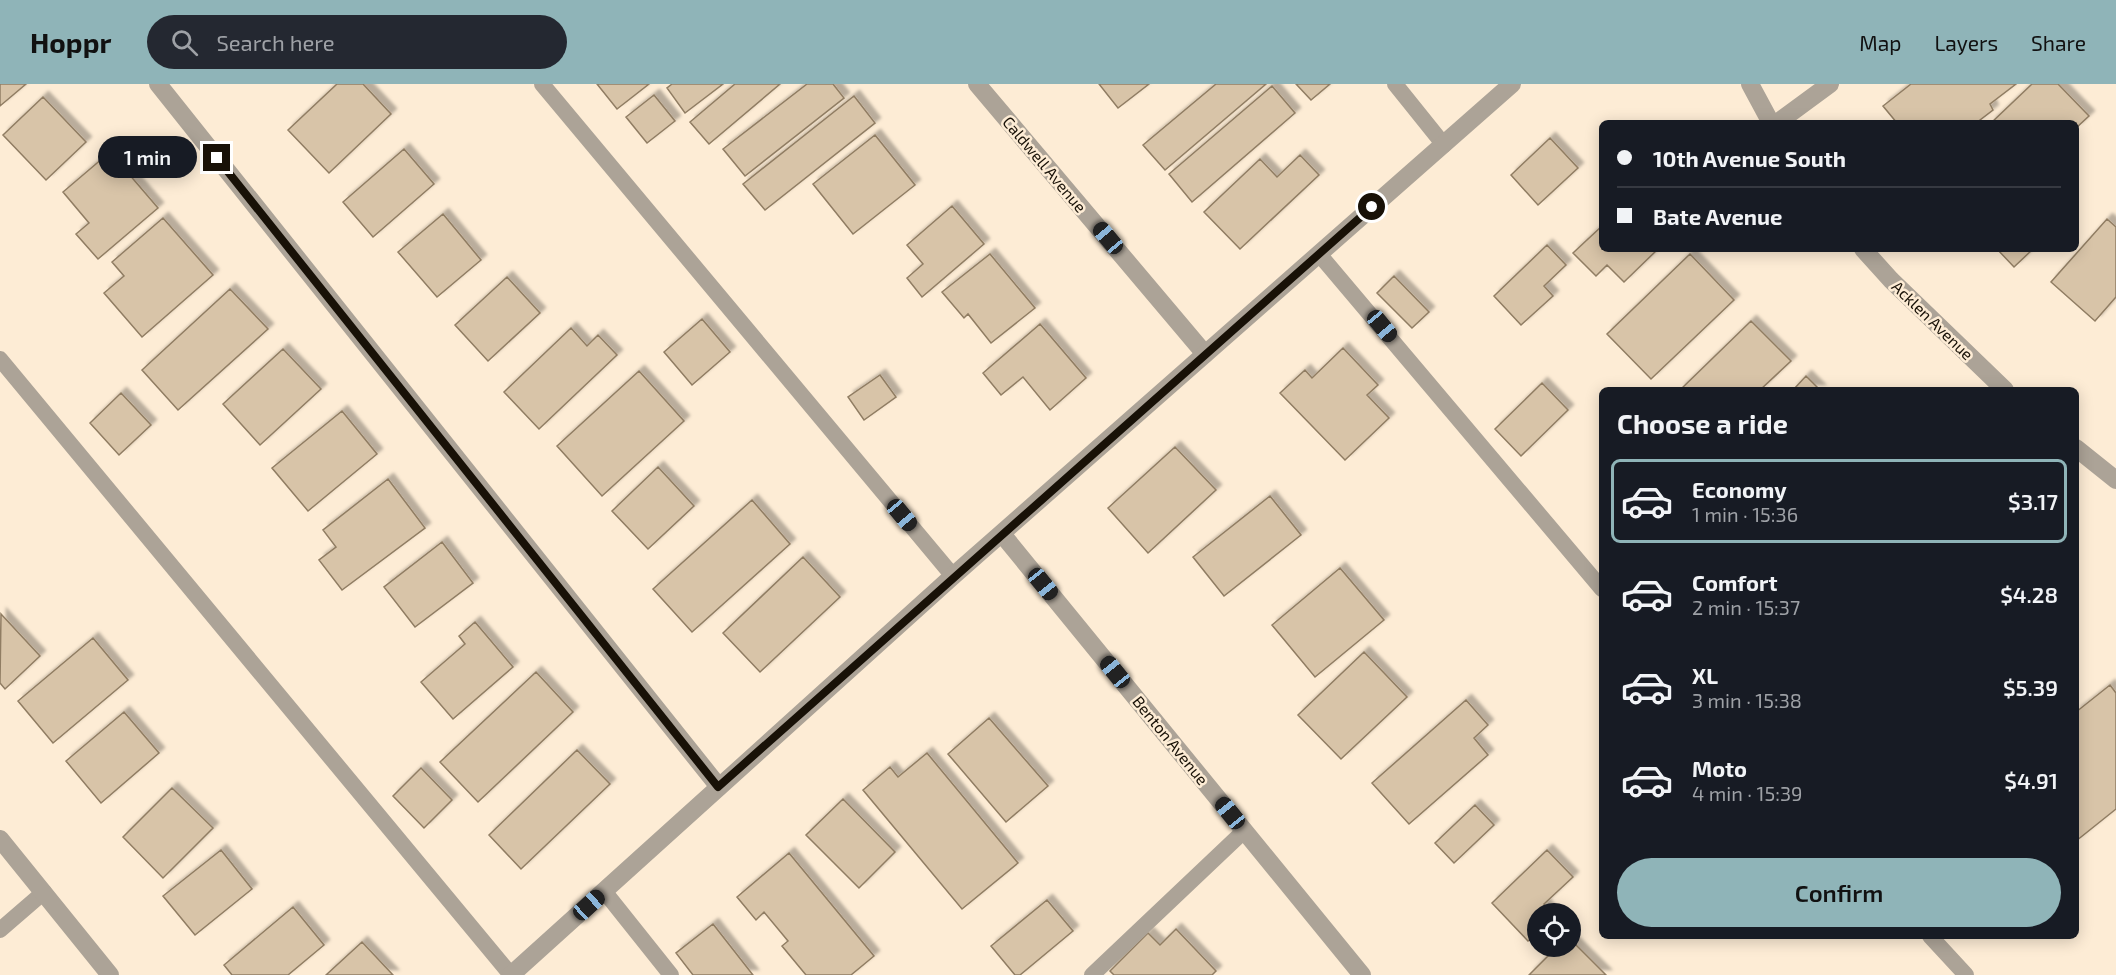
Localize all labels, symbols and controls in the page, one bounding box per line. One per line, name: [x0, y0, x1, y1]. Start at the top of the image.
search box: [147, 15, 567, 69]
text: Hoppr: [30, 25, 111, 59]
icon: search: [168, 26, 201, 59]
text: Search here: [216, 29, 335, 55]
text: Map: [1859, 30, 1901, 55]
text: Layers: [1934, 30, 1998, 55]
text: Share: [2031, 30, 2086, 55]
street label: Caldwell Avenue: [999, 112, 1091, 216]
callout: 1 min: [97, 137, 196, 179]
route end: [203, 144, 230, 171]
text: 1 min: [124, 145, 171, 169]
text: 10th Avenue South: [1653, 145, 1846, 171]
route start: [1358, 193, 1385, 220]
text: Bate Avenue: [1653, 203, 1783, 229]
car: [1090, 218, 1126, 258]
street label: Acklen Avenue: [1889, 277, 1977, 363]
car: [1364, 306, 1400, 346]
text: Choose a ride: [1617, 407, 1788, 439]
icon: car: [1620, 474, 1674, 528]
text: Economy: [1692, 476, 1787, 502]
text: $3.17: [2008, 488, 2058, 514]
car: [884, 495, 920, 535]
text: 1 min · 15:36: [1692, 502, 1798, 526]
car: [1025, 564, 1061, 604]
icon: car: [1620, 567, 1674, 621]
text: Comfort: [1692, 569, 1777, 595]
text: $4.28: [2000, 581, 2058, 607]
text: 2 min · 15:37: [1692, 595, 1800, 619]
car: [1097, 652, 1133, 692]
icon: car: [1620, 660, 1674, 714]
text: XL: [1692, 662, 1718, 688]
text: $5.39: [2003, 674, 2058, 700]
text: 3 min · 15:38: [1692, 688, 1802, 712]
street label: Benton Avenue: [1129, 692, 1213, 788]
icon: car: [1620, 753, 1674, 807]
text: Moto: [1692, 755, 1747, 781]
text: $4.91: [2004, 767, 2058, 793]
text: 4 min · 15:39: [1692, 781, 1802, 805]
car: [1212, 793, 1248, 833]
button: Confirm: [1617, 858, 2061, 927]
car: [570, 886, 608, 924]
map controls: [1527, 903, 1581, 957]
button: locate: [1527, 903, 1581, 957]

